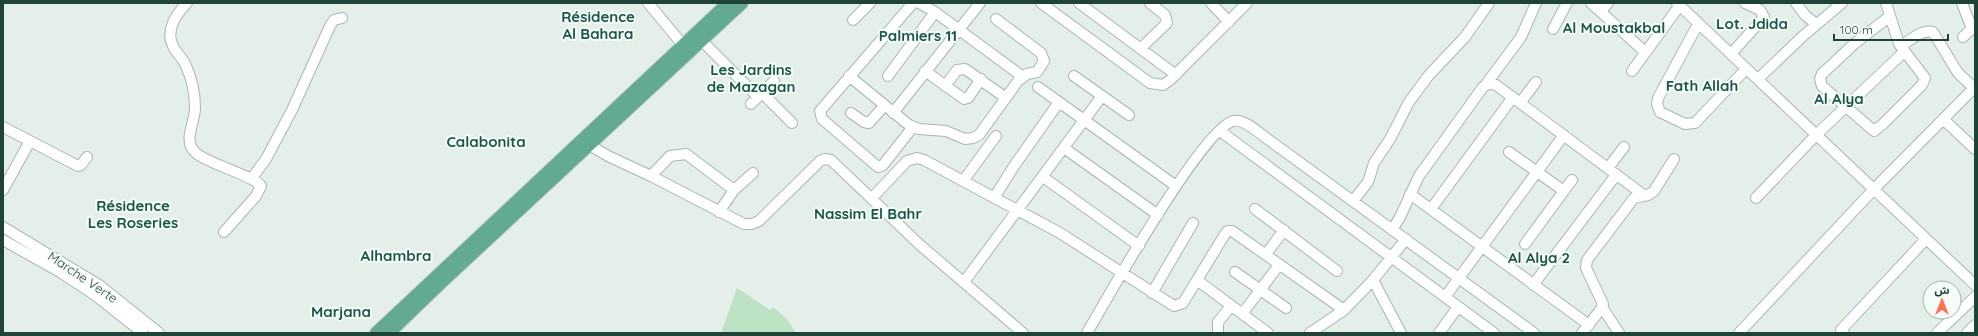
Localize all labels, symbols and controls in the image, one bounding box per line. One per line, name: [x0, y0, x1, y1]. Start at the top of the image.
district label: Résidence Al Bahara: [561, 7, 635, 43]
district label: Lot. Jdida: [1716, 14, 1788, 33]
scale bar: [1834, 16, 1948, 42]
district label: Al Moustakbal: [1563, 18, 1665, 37]
text: 100 m: [1840, 22, 1873, 37]
district label: Palmiers 11: [879, 26, 957, 45]
district label: Les Jardins de Mazagan: [707, 60, 795, 96]
district label: Fath Allah: [1666, 76, 1738, 95]
district label: Al Alya: [1814, 89, 1864, 108]
district label: Calabonita: [446, 132, 526, 151]
district label: Résidence Les Roseries: [88, 196, 178, 232]
district label: Nassim El Bahr: [814, 204, 922, 223]
district label: Alhambra: [361, 246, 431, 265]
street label: Marche Verte: [45, 248, 121, 306]
district label: Al Alya 2: [1508, 248, 1570, 267]
north arrow: [1922, 280, 1962, 320]
text: ش: [1934, 283, 1950, 297]
district label: Marjana: [311, 302, 371, 321]

